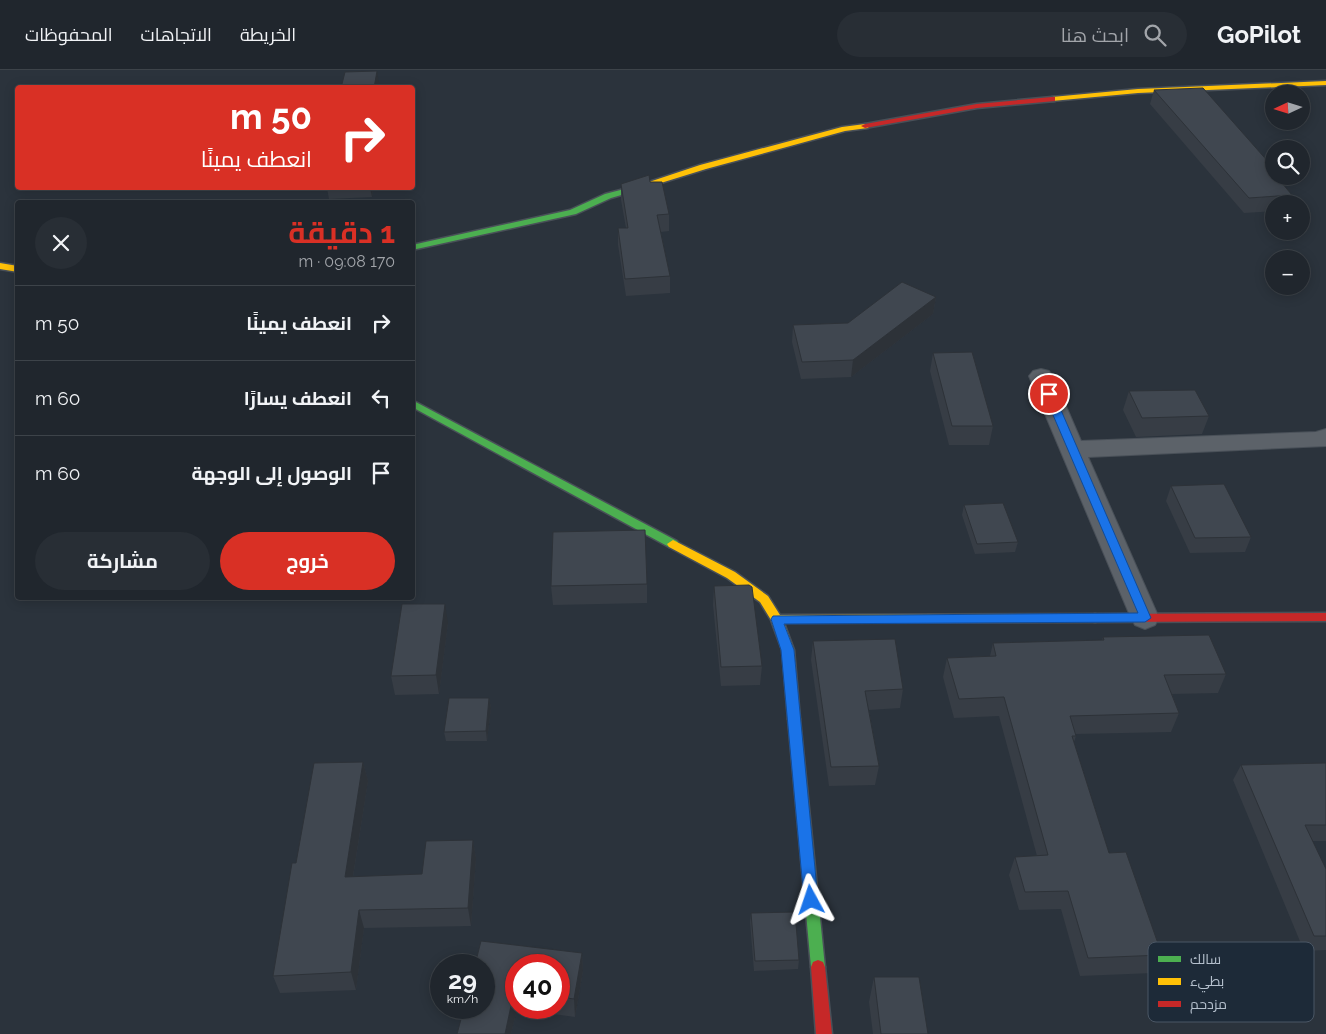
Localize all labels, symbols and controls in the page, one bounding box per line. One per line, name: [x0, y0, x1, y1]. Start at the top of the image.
search box: [837, 12, 1187, 57]
text: GoPilot: [1217, 20, 1301, 49]
icon: search: [1141, 21, 1169, 49]
text: المحفوظات: [25, 24, 113, 45]
text: الاتجاهات: [141, 24, 212, 45]
text: الخريطة: [240, 24, 296, 45]
text: ابحث هنا: [1061, 24, 1129, 46]
north arrow: [1265, 85, 1310, 130]
map controls: [1265, 85, 1310, 295]
text: 50 m: [230, 96, 312, 137]
icon: right: [330, 105, 395, 170]
button: search: [1265, 140, 1310, 185]
text: انعطف يمينًا: [201, 146, 312, 172]
button: +: [1265, 195, 1310, 240]
text: 1 دقيقة: [288, 215, 395, 250]
button: close: [35, 217, 87, 269]
button: −: [1265, 250, 1310, 295]
text: 170 m · 09:08: [298, 252, 395, 271]
icon: right: [367, 309, 395, 337]
text: 50 m: [35, 312, 79, 334]
text: انعطف يمينًا: [246, 312, 352, 334]
pin: [1028, 373, 1070, 415]
icon: arrive: [1035, 380, 1063, 408]
icon: left: [367, 384, 395, 412]
text: 60 m: [35, 387, 80, 409]
text: انعطف يسارًا: [244, 387, 352, 409]
icon: arrive: [367, 459, 395, 487]
text: 60 m: [35, 462, 80, 484]
text: الوصول إلى الوجهة: [192, 462, 352, 484]
button: مشاركة: [35, 532, 210, 590]
button: خروج: [220, 532, 395, 590]
position arrow: [784, 873, 836, 925]
legend: [1148, 942, 1314, 1022]
text: سالك: [1190, 951, 1221, 967]
speed limit sign: 40: [505, 954, 570, 1019]
text: 29: [448, 965, 477, 995]
text: بطيء: [1190, 973, 1224, 993]
text: km/h: [447, 992, 478, 1006]
text: مزدحم: [1190, 996, 1227, 1014]

